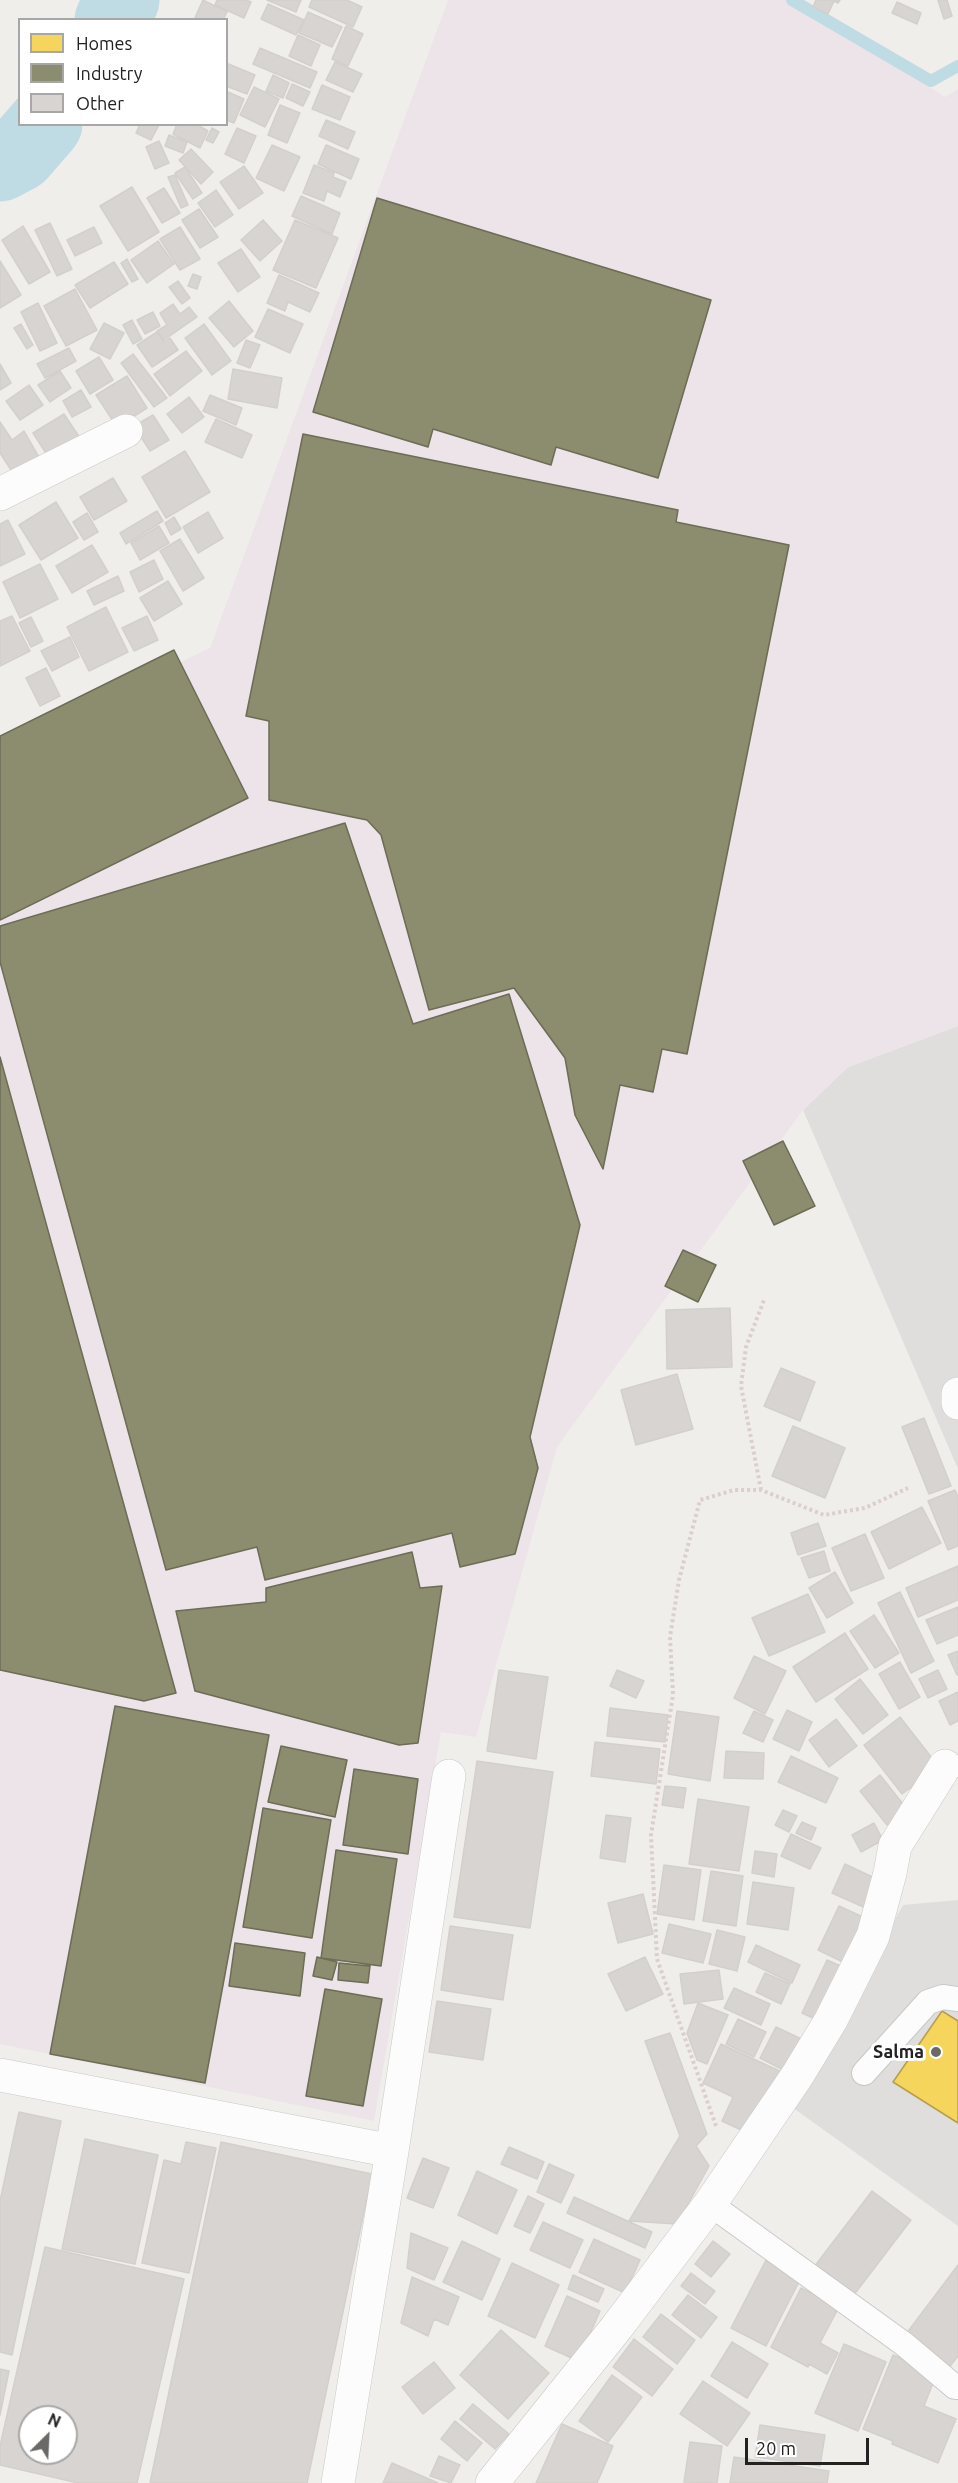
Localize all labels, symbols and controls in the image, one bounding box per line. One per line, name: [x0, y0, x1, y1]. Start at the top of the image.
legend: [18, 18, 228, 126]
text: Homes: [76, 33, 132, 53]
text: Industry: [76, 63, 142, 83]
text: Other: [76, 93, 124, 113]
place label: Salma: [873, 2041, 924, 2063]
marker: Salma: [929, 2045, 943, 2059]
north arrow: [18, 2405, 78, 2465]
text: N: [45, 2410, 64, 2431]
scale bar: [748, 2426, 872, 2464]
text: 20 m: [756, 2438, 796, 2458]

